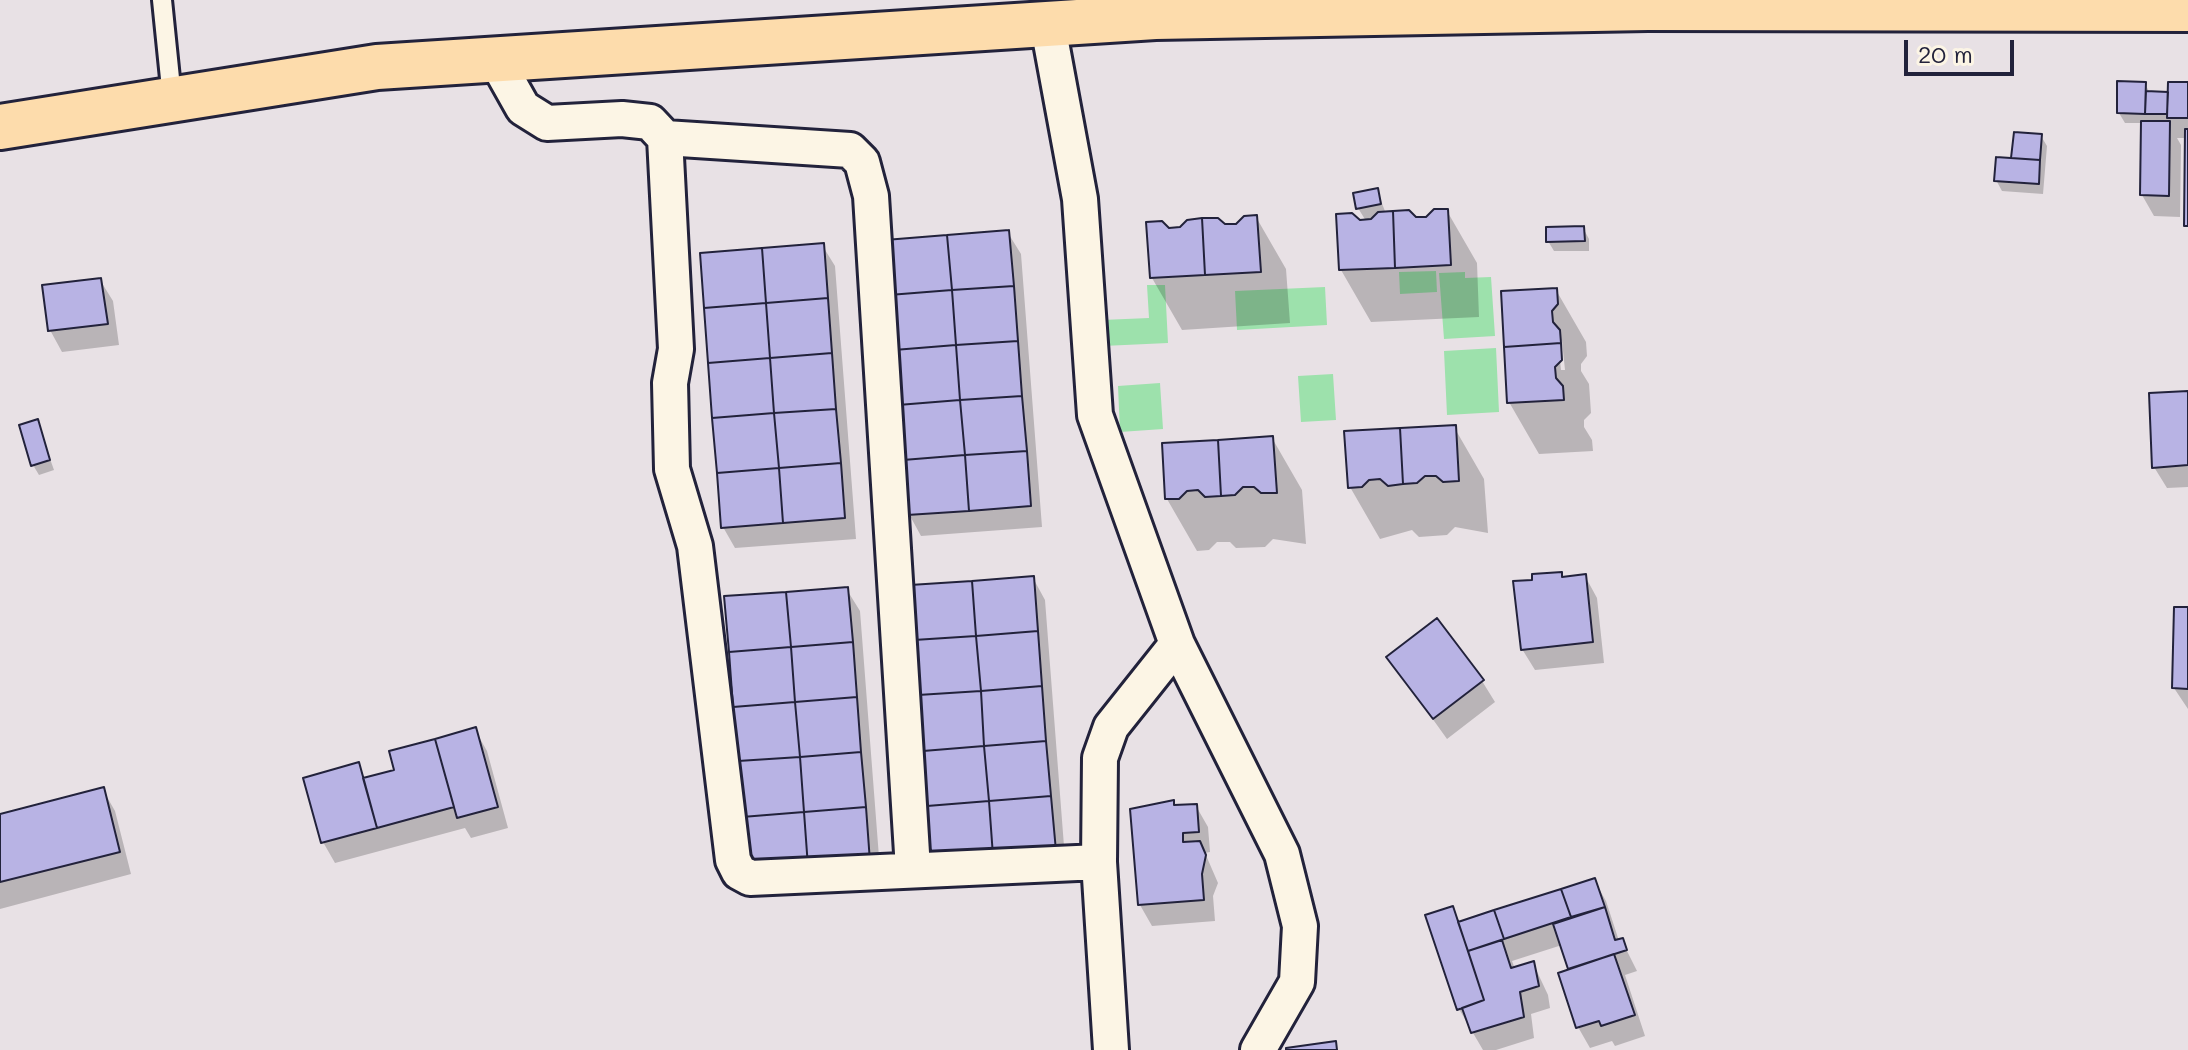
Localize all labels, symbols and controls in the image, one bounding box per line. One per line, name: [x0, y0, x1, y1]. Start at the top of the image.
scale bar: [1908, 24, 2018, 74]
text: 20 m: [1918, 38, 1973, 69]

